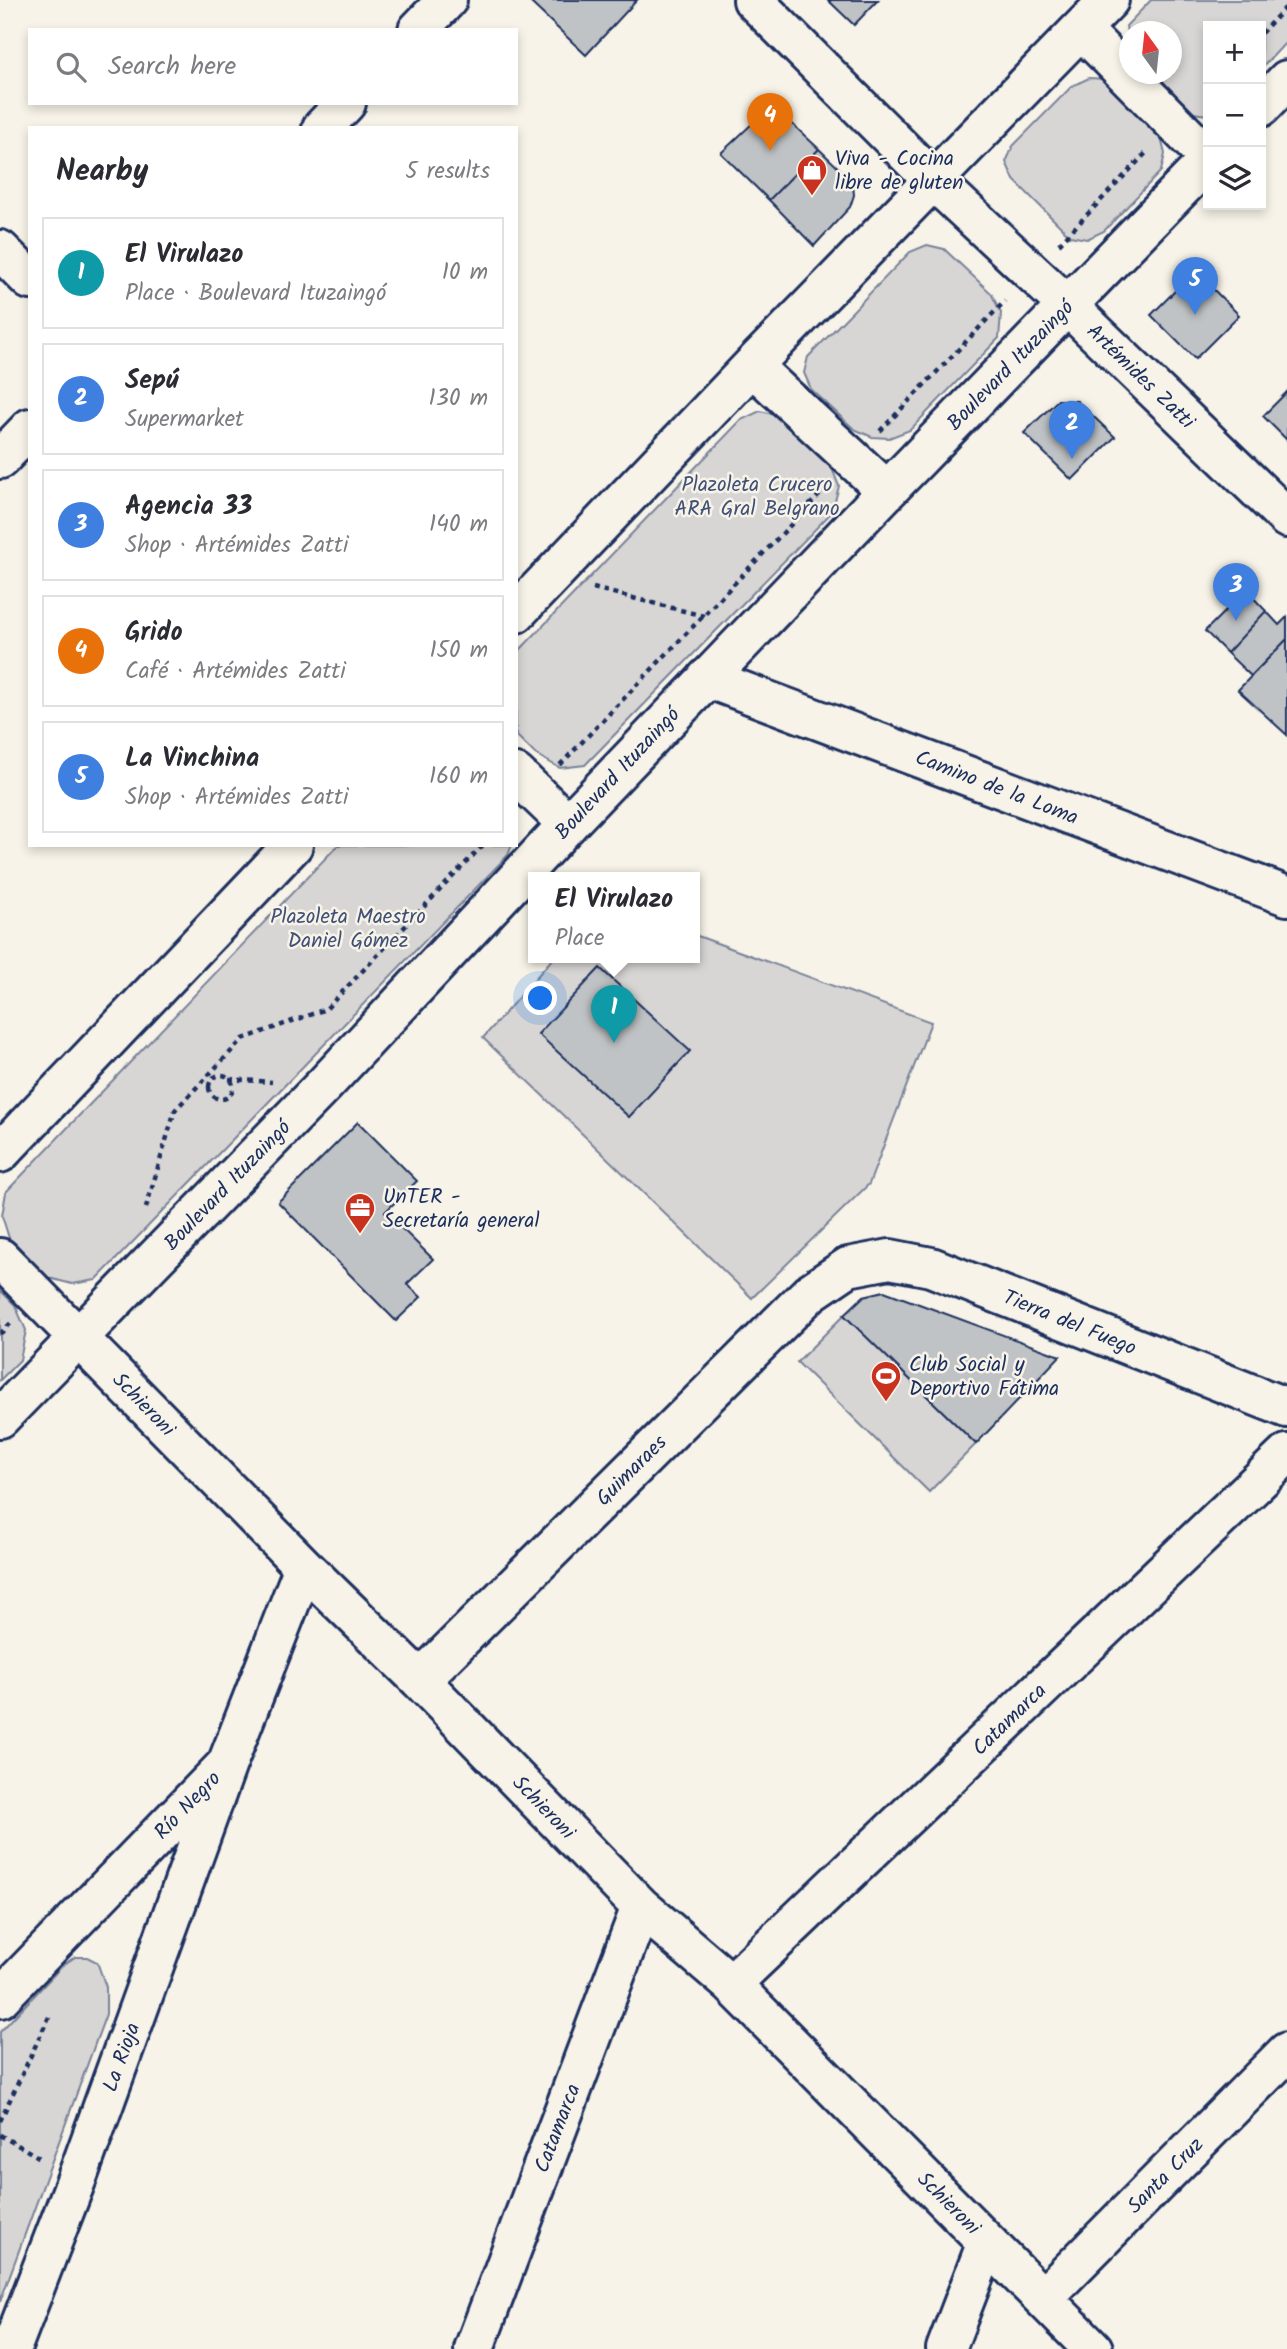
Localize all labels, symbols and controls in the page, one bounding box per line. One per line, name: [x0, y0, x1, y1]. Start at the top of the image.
north arrow: [1119, 21, 1182, 84]
map controls: [1203, 21, 1266, 210]
button: +: [1203, 21, 1266, 84]
search box: [28, 28, 518, 105]
text: Search here: [108, 46, 236, 88]
icon: search: [52, 48, 90, 86]
button: −: [1203, 84, 1266, 147]
pin: 4: [747, 93, 793, 151]
place label: Viva - Cocina libre de gluten: [835, 143, 963, 200]
button: layers: [1203, 147, 1266, 210]
text: Nearby: [56, 148, 148, 196]
shop icon: Viva - Cocina libre de gluten: [795, 153, 829, 197]
text: 5 results: [405, 154, 490, 190]
text: El Virulazo: [125, 234, 243, 276]
text: 1: [78, 255, 84, 291]
text: 10 m: [442, 255, 488, 291]
pin: 5: [1172, 257, 1218, 315]
text: Place · Boulevard Ituzaingó: [125, 276, 386, 312]
street label: Boulevard Ituzaingó: [940, 292, 1084, 439]
street label: Artémides Zatti: [1078, 317, 1203, 438]
text: Sepú: [125, 360, 178, 402]
text: 2: [74, 381, 88, 417]
text: 130 m: [429, 381, 488, 417]
pin: 2: [1049, 401, 1095, 459]
text: Supermarket: [125, 402, 244, 438]
park label: Plazoleta Crucero ARA Gral Belgrano: [675, 469, 839, 526]
text: Agencia 33: [125, 486, 252, 528]
text: 3: [75, 507, 87, 543]
text: 140 m: [429, 507, 488, 543]
text: Shop · Artémides Zatti: [125, 528, 348, 564]
pin: 3: [1213, 563, 1259, 621]
text: Grido: [125, 612, 183, 654]
text: 4: [75, 633, 87, 669]
text: 150 m: [429, 633, 488, 669]
text: Café · Artémides Zatti: [125, 654, 346, 690]
street label: Boulevard Ituzaingó: [548, 699, 690, 848]
text: La Vinchina: [125, 738, 259, 780]
street label: Camino de la Loma: [910, 742, 1083, 835]
text: 5: [75, 759, 87, 795]
text: 160 m: [429, 759, 488, 795]
text: Shop · Artémides Zatti: [125, 780, 348, 816]
popup: [528, 872, 700, 963]
text: El Virulazo: [555, 879, 673, 921]
park label: Plazoleta Maestro Daniel Gómez: [270, 901, 426, 958]
text: Place: [555, 921, 604, 957]
your location: [523, 981, 557, 1015]
pin: 1: [591, 985, 637, 1043]
street label: Boulevard Ituzaingó: [157, 1112, 301, 1259]
place label: UnTER - Secretaría general: [383, 1181, 540, 1238]
office icon: UnTER - Secretaría general: [343, 1191, 377, 1235]
street label: Tierra del Fuego: [998, 1282, 1141, 1365]
place label: Club Social y Deportivo Fátima: [909, 1349, 1059, 1406]
sports icon: Club Social y Deportivo Fátima: [869, 1359, 903, 1403]
street label: Schieroni: [104, 1365, 183, 1446]
street label: Guimaraes: [589, 1428, 675, 1514]
street label: Catamarca: [965, 1676, 1055, 1764]
street label: Río Negro: [147, 1764, 230, 1848]
street label: Schieroni: [504, 1768, 583, 1849]
street label: La Rioja: [95, 2018, 150, 2097]
street label: Catamarca: [526, 2079, 590, 2178]
street label: Santa Cruz: [1120, 2130, 1212, 2222]
street label: Schieroni: [908, 2165, 988, 2244]

